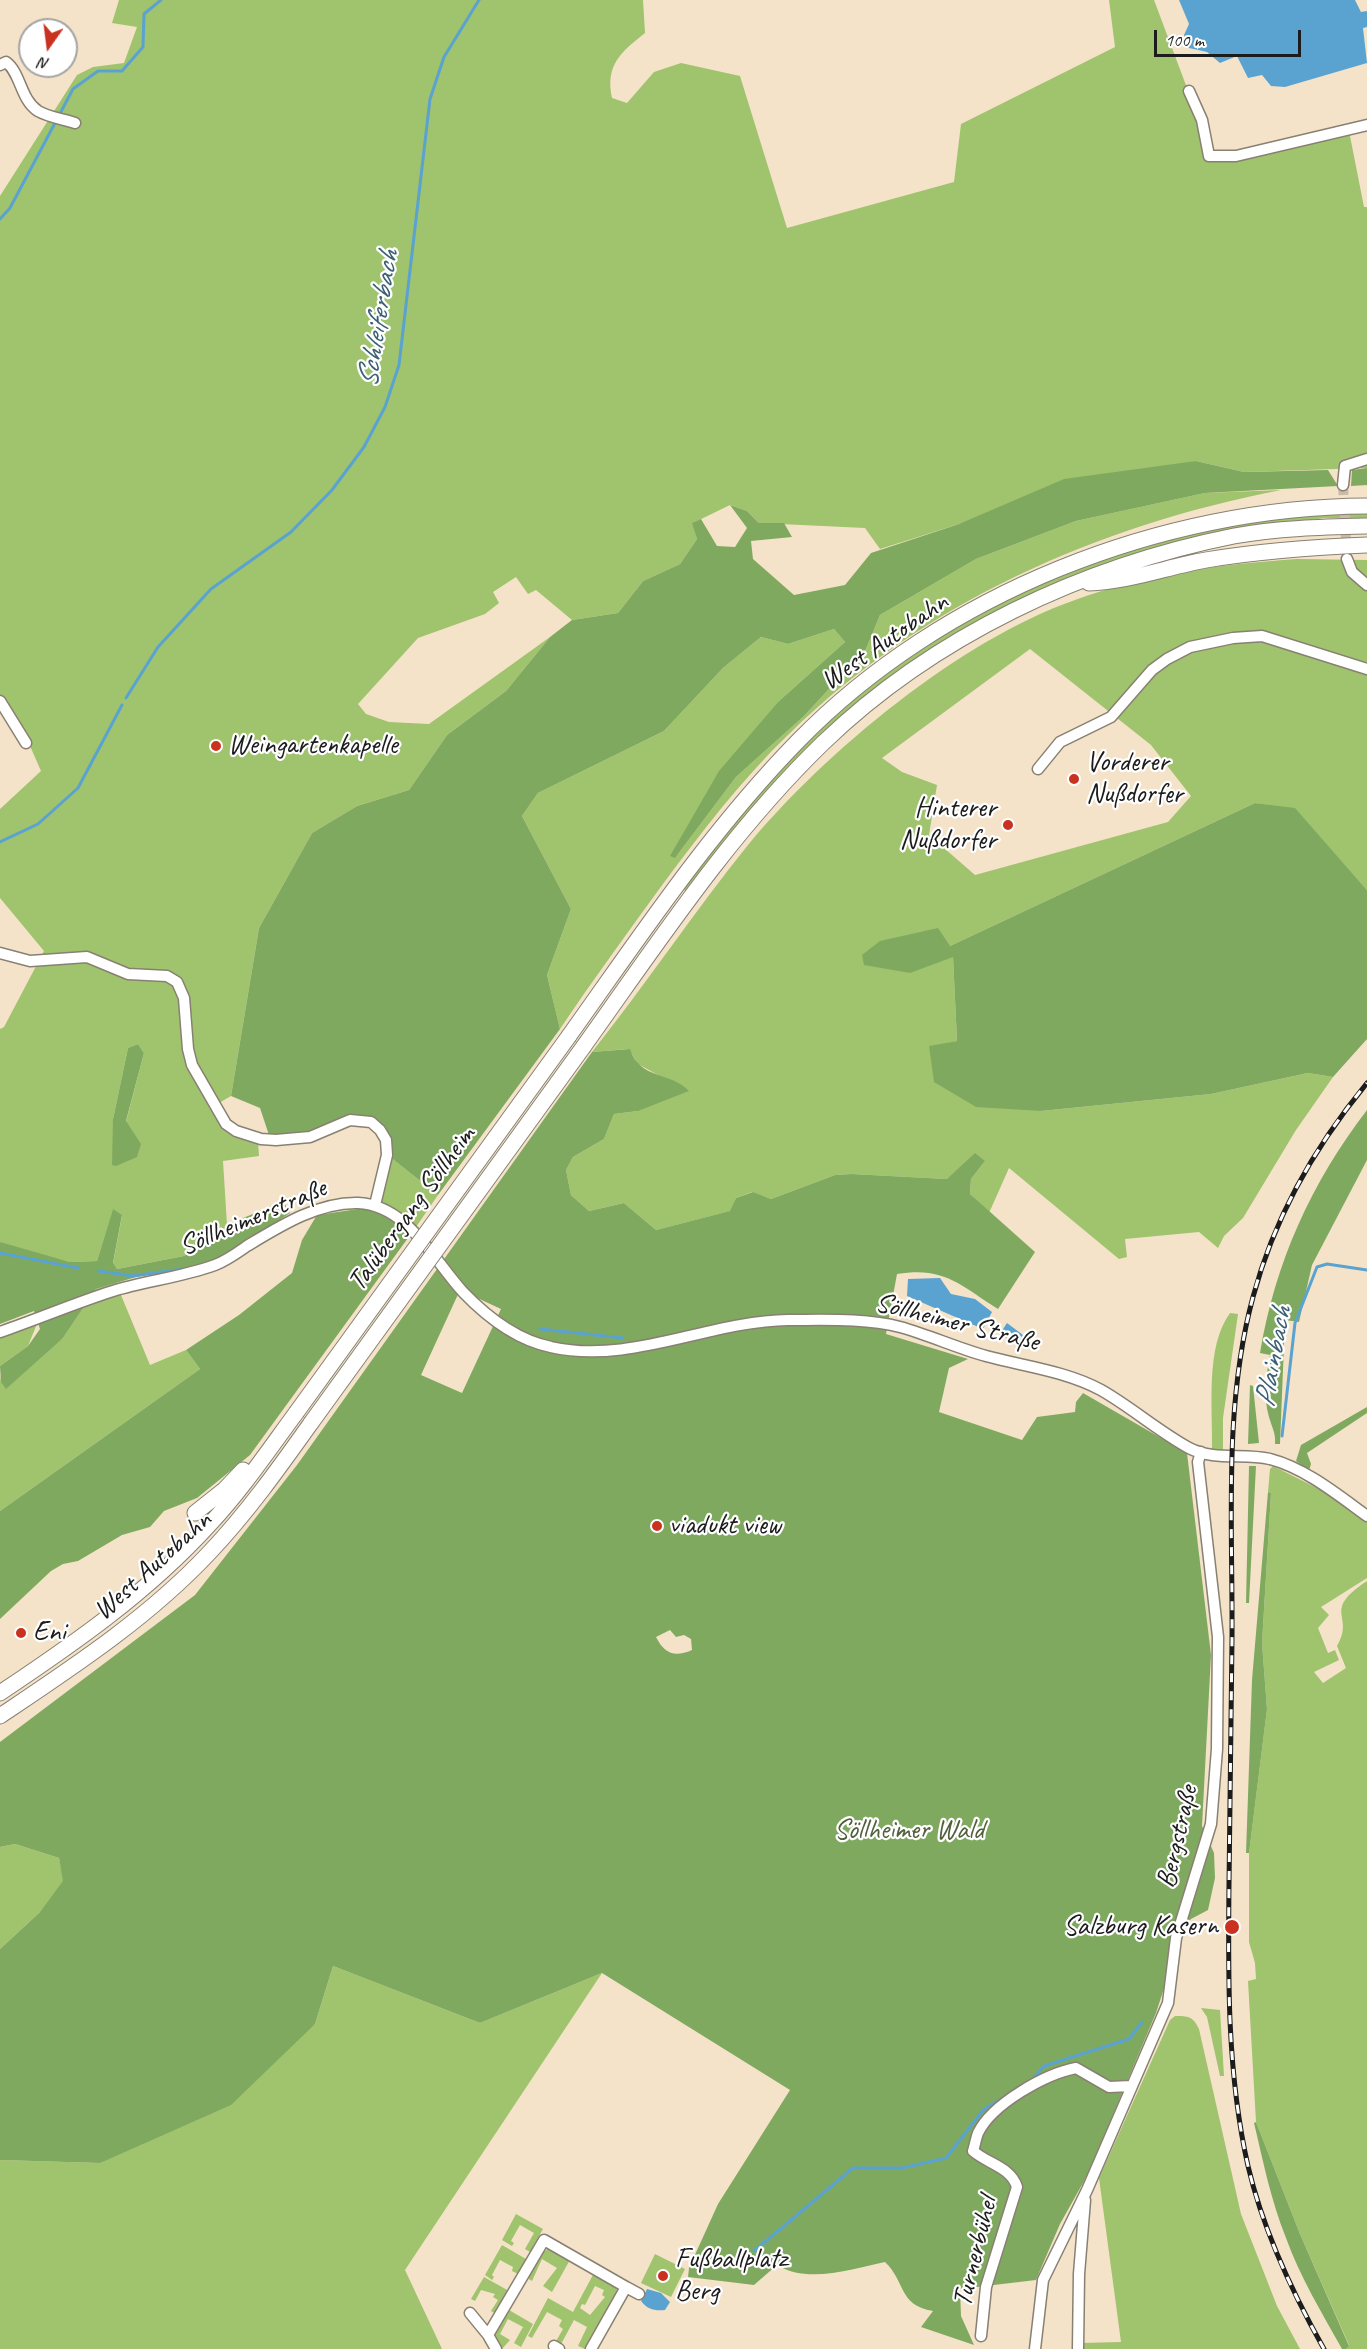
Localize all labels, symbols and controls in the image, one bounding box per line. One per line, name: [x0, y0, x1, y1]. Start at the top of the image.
north arrow: [18, 18, 78, 78]
scale bar: [1157, 18, 1304, 56]
text: 100 m: [1165, 29, 1204, 51]
text: N: [37, 53, 51, 74]
water label: Schleiferbach: [350, 248, 408, 390]
street label: West Autobahn: [815, 586, 955, 698]
place label: Weingartenkapelle: [228, 729, 398, 763]
marker: Weingartenkapelle: [209, 739, 223, 753]
place label: Vorderer Nußdorfer: [1086, 746, 1183, 812]
marker: Vorderer Nußdorfer: [1067, 772, 1081, 786]
place label: Hinterer Nußdorfer: [899, 792, 996, 858]
marker: Hinterer Nußdorfer: [1001, 818, 1015, 832]
street label: Talübergang Söllheim: [341, 1120, 483, 1298]
street label: Söllheimerstraße: [175, 1172, 331, 1264]
street label: Söllheimer Straße: [872, 1286, 1042, 1360]
water label: Plainbach: [1247, 1304, 1301, 1410]
street label: West Autobahn: [87, 1504, 219, 1628]
place label: viadukt view: [669, 1509, 781, 1543]
marker: viadukt view: [650, 1519, 664, 1533]
place label: Eni: [33, 1616, 66, 1650]
marker: Eni: [14, 1626, 28, 1640]
street label: Bergstraße: [1150, 1783, 1206, 1891]
park label: Söllheimer Wald: [834, 1814, 984, 1848]
place label: Salzburg Kasern: [1063, 1910, 1218, 1944]
marker: Salzburg Kasern: [1223, 1918, 1241, 1936]
street label: Turnerbühel: [946, 2194, 1006, 2310]
place label: Fußballplatz Berg: [675, 2243, 787, 2309]
marker: Fußballplatz Berg: [656, 2269, 670, 2283]

